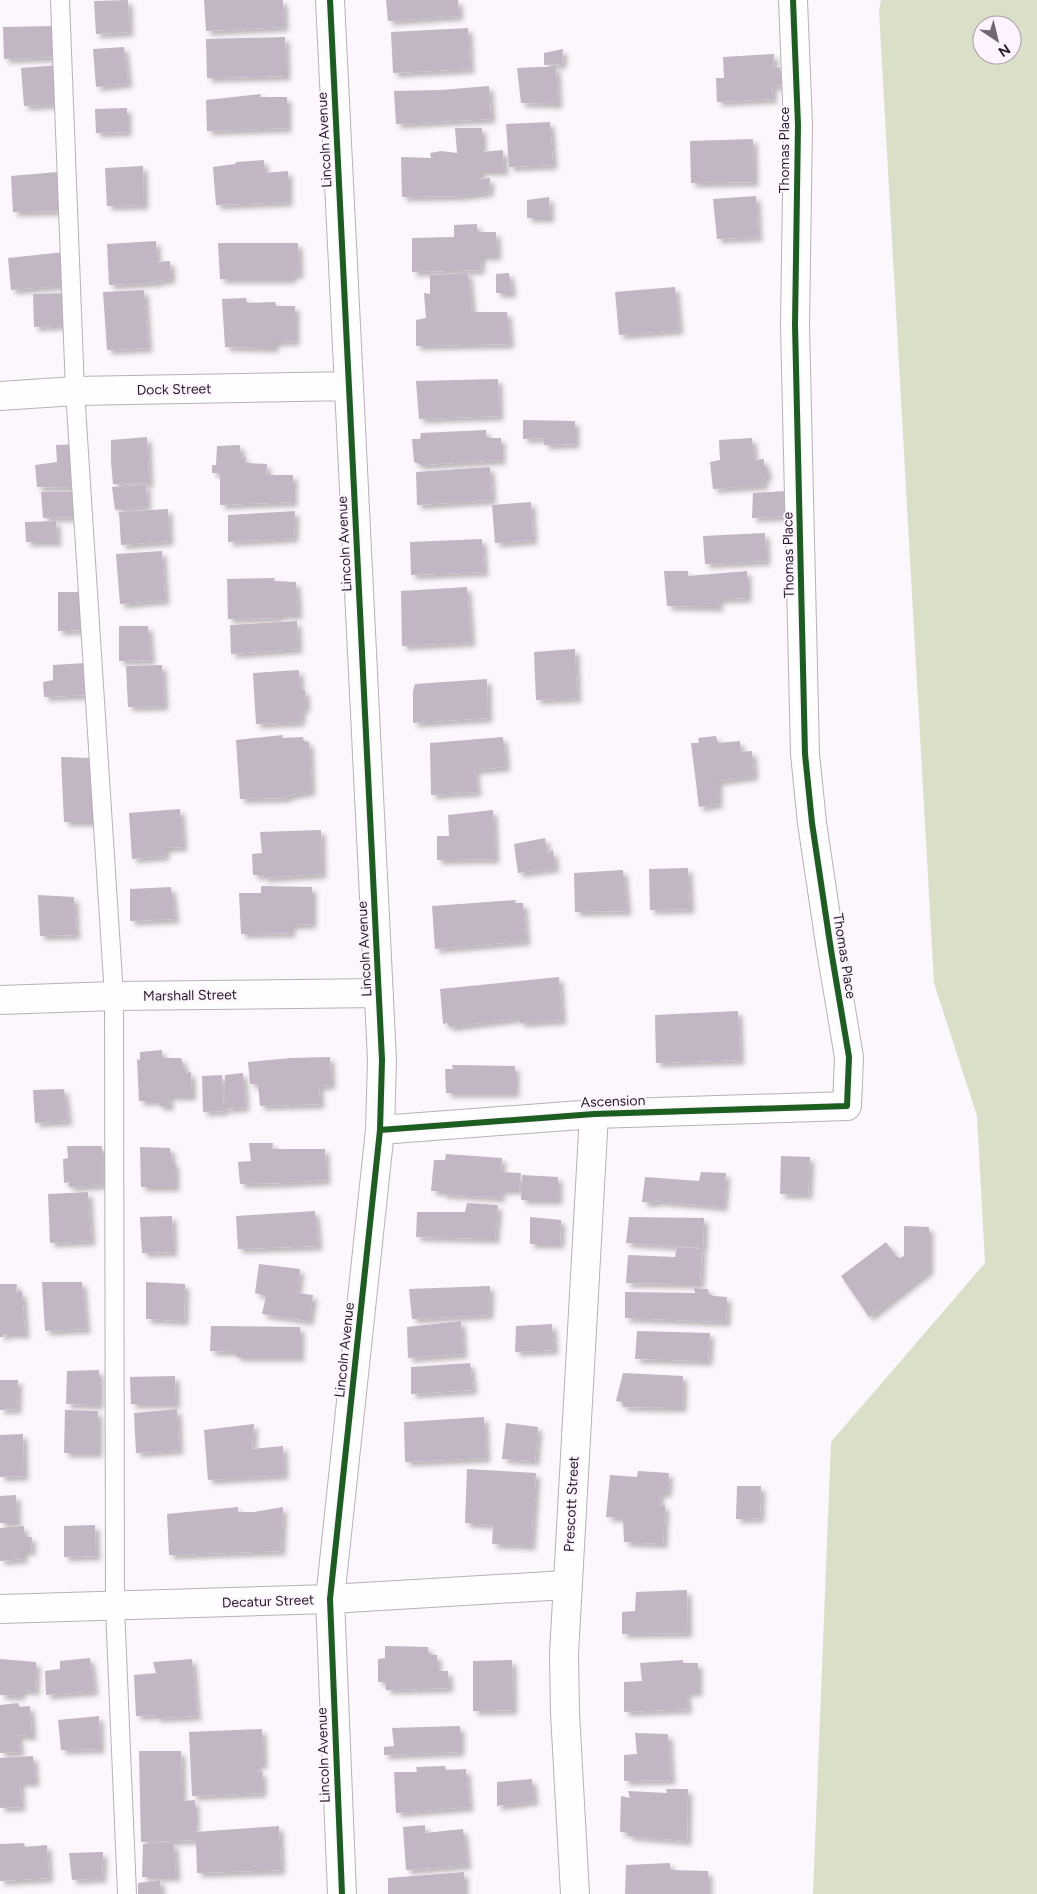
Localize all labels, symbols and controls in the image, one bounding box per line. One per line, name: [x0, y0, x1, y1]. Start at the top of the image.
north arrow: [972, 15, 1022, 65]
text: N: [995, 40, 1013, 60]
street label: Lincoln Avenue: [313, 91, 335, 188]
street label: Thomas Place: [776, 107, 793, 193]
street label: Dock Street: [136, 380, 212, 399]
street label: Lincoln Avenue: [333, 495, 355, 592]
street label: Thomas Place: [779, 511, 798, 598]
street label: Lincoln Avenue: [353, 900, 375, 997]
street label: Thomas Place: [829, 912, 860, 1000]
street label: Marshall Street: [143, 986, 237, 1005]
street label: Ascension: [580, 1092, 646, 1111]
street label: Lincoln Avenue: [331, 1301, 358, 1399]
street label: Prescott Street: [561, 1456, 582, 1552]
street label: Decatur Street: [222, 1591, 315, 1612]
street label: Lincoln Avenue: [313, 1706, 334, 1803]

